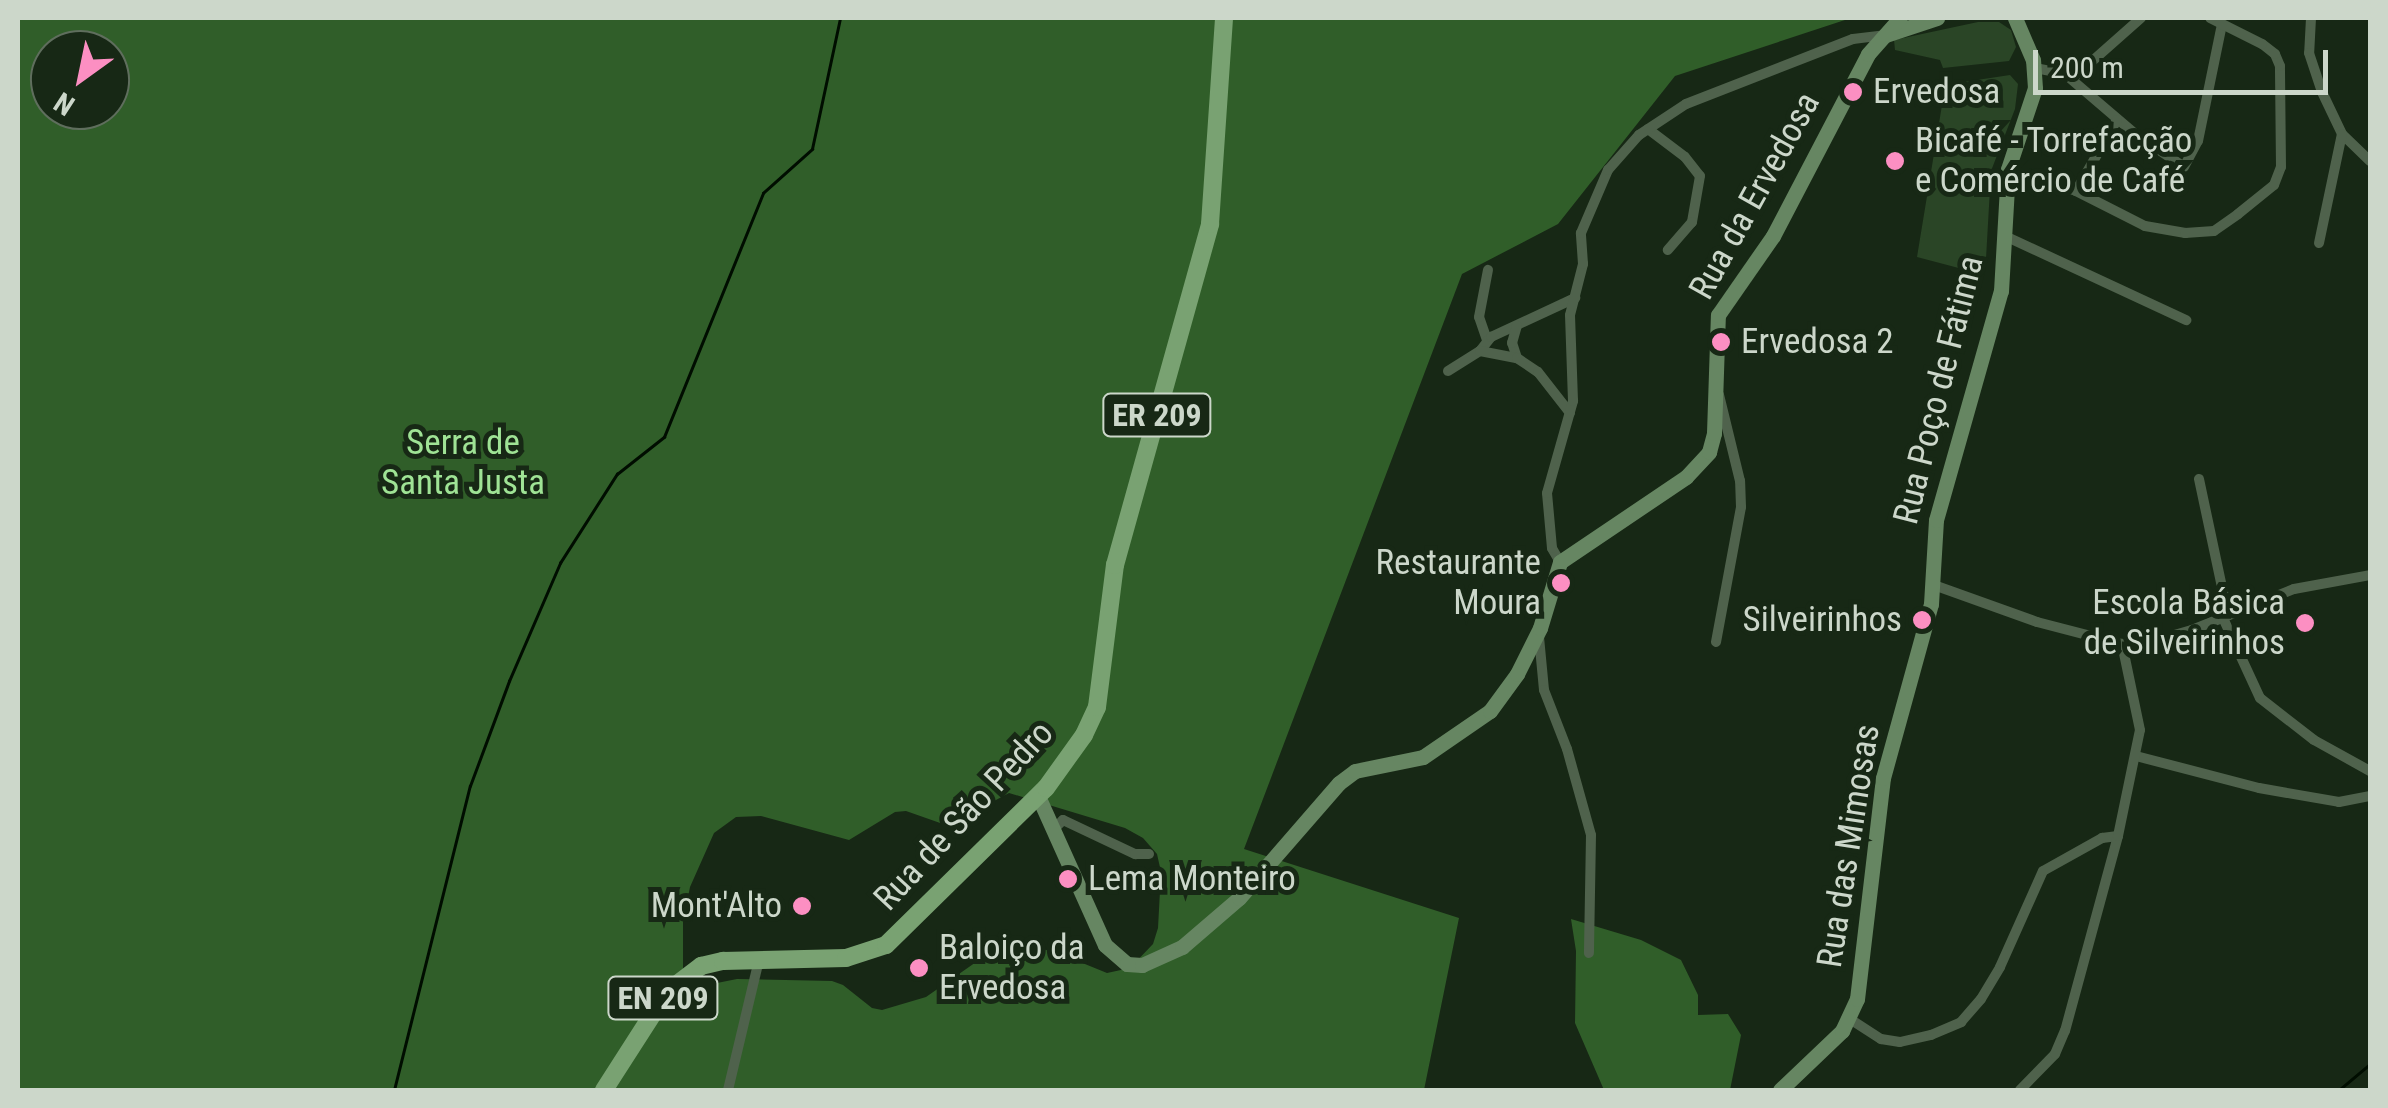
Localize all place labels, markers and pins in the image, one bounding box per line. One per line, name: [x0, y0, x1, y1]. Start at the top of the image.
place label: Ervedosa: [1873, 71, 2000, 113]
marker: Ervedosa: [1842, 81, 1864, 103]
place label: Bicafé - Torrefacção e Comércio de Café: [1915, 120, 2193, 202]
marker: Bicafé - Torrefacção e Comércio de Café: [1884, 150, 1906, 172]
place label: Ervedosa 2: [1741, 321, 1893, 363]
marker: Ervedosa 2: [1710, 331, 1732, 353]
place label: Restaurante Moura: [1376, 542, 1541, 624]
marker: Restaurante Moura: [1550, 572, 1572, 594]
place label: Escola Básica de Silveirinhos: [2084, 582, 2285, 664]
place label: Silveirinhos: [1743, 599, 1902, 641]
marker: Silveirinhos: [1911, 609, 1933, 631]
marker: Escola Básica de Silveirinhos: [2294, 612, 2316, 634]
place label: Lema Monteiro: [1088, 858, 1296, 900]
marker: Lema Monteiro: [1057, 868, 1079, 890]
place label: Mont'Alto: [651, 885, 782, 927]
marker: Mont'Alto: [791, 895, 813, 917]
place label: Baloiço da Ervedosa: [939, 927, 1084, 1009]
marker: Baloiço da Ervedosa: [908, 957, 930, 979]

